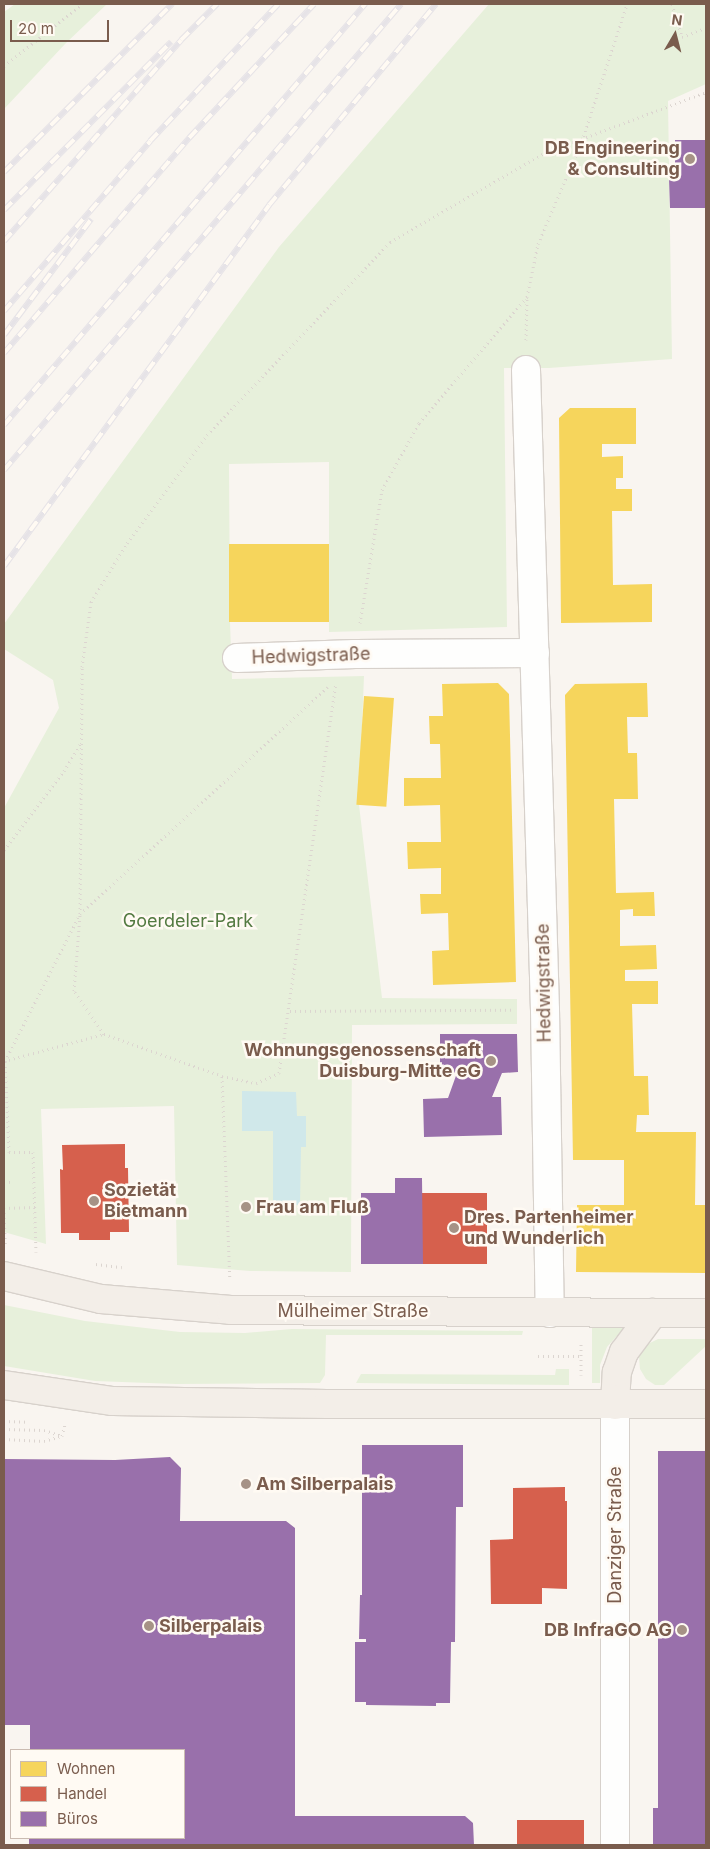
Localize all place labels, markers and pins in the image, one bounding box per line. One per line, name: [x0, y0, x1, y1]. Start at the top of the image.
place label: DB Engineering & Consulting: [545, 138, 680, 180]
marker: DB Engineering & Consulting: [684, 153, 696, 165]
place label: Wohnungsgenossenschaft Duisburg-Mitte eG: [244, 1040, 481, 1082]
marker: Wohnungsgenossenschaft Duisburg-Mitte eG: [485, 1055, 497, 1067]
place label: Sozietät Bietmann: [104, 1180, 187, 1222]
marker: Sozietät Bietmann: [88, 1195, 100, 1207]
place label: Frau am Fluß: [256, 1196, 369, 1218]
marker: Frau am Fluß: [240, 1201, 252, 1213]
place label: Dres. Partenheimer und Wunderlich: [464, 1207, 634, 1250]
marker: Dres. Partenheimer und Wunderlich: [448, 1222, 460, 1234]
place label: Am Silberpalais: [256, 1473, 393, 1495]
marker: Am Silberpalais: [240, 1478, 252, 1490]
place label: Silberpalais: [159, 1615, 262, 1637]
place label: DB InfraGO AG: [544, 1619, 672, 1641]
marker: Silberpalais: [143, 1620, 155, 1632]
marker: DB InfraGO AG: [676, 1624, 688, 1636]

